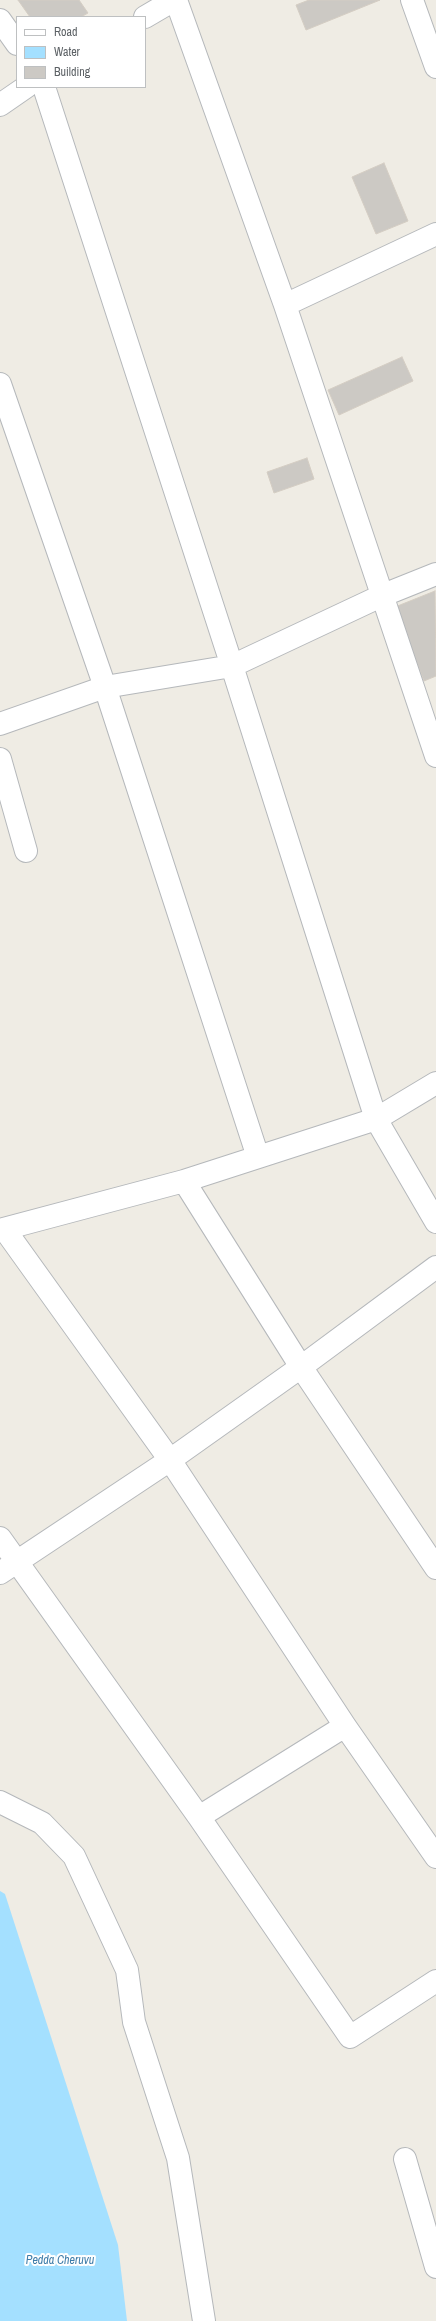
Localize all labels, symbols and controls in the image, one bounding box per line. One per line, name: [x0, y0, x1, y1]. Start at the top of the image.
legend: [16, 16, 146, 88]
text: Road: [54, 24, 78, 40]
text: Water: [54, 44, 80, 60]
text: Building: [54, 64, 90, 80]
water label: Pedda Cheruvu: [26, 2254, 94, 2268]

